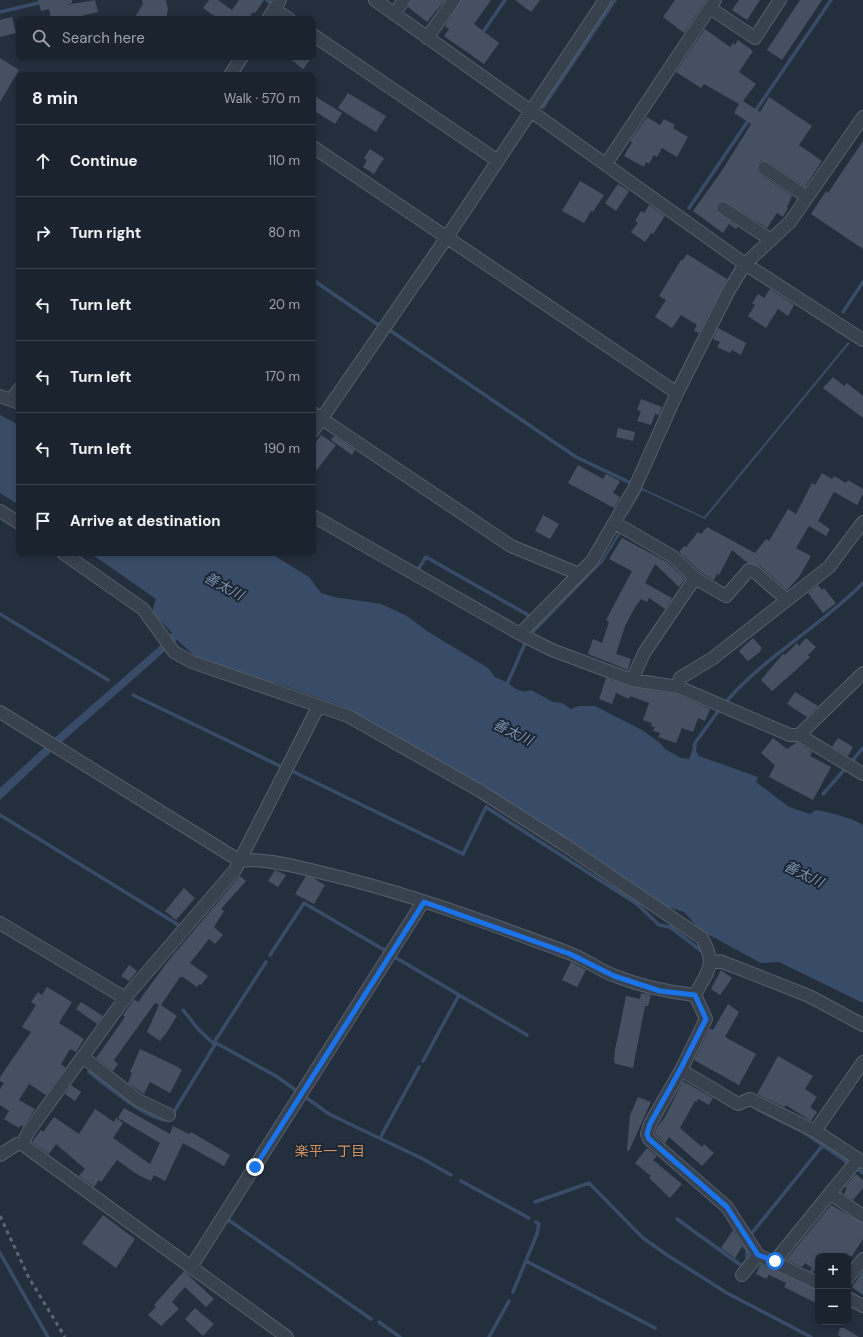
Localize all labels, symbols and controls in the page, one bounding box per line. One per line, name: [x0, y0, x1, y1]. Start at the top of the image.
search box: [16, 16, 316, 60]
icon: search: [30, 27, 52, 49]
text: Search here: [62, 28, 145, 48]
text: 8 min: [32, 87, 78, 109]
text: Walk · 570 m: [224, 90, 300, 107]
icon: ahead: [32, 150, 54, 172]
text: Continue: [70, 151, 138, 171]
text: 110 m: [268, 152, 300, 169]
icon: right: [32, 222, 54, 244]
text: Turn right: [70, 223, 141, 243]
text: 80 m: [268, 224, 300, 241]
icon: left: [32, 294, 54, 316]
text: Turn left: [70, 295, 131, 315]
text: 20 m: [269, 296, 300, 313]
icon: left: [32, 366, 54, 388]
text: Turn left: [70, 367, 131, 387]
text: 170 m: [265, 368, 300, 385]
icon: left: [32, 438, 54, 460]
text: Turn left: [70, 439, 131, 459]
text: 190 m: [264, 440, 300, 457]
icon: arrive: [32, 510, 54, 532]
text: Arrive at destination: [70, 511, 221, 531]
water label: 善太川: [201, 568, 249, 605]
water label: 善太川: [490, 715, 538, 750]
water label: 善太川: [781, 857, 829, 892]
district label: 楽平一丁目: [295, 1142, 365, 1160]
route end: [246, 1158, 264, 1176]
route start: [766, 1252, 784, 1270]
map controls: [815, 1253, 851, 1325]
button: +: [815, 1253, 851, 1289]
button: −: [815, 1289, 851, 1325]

